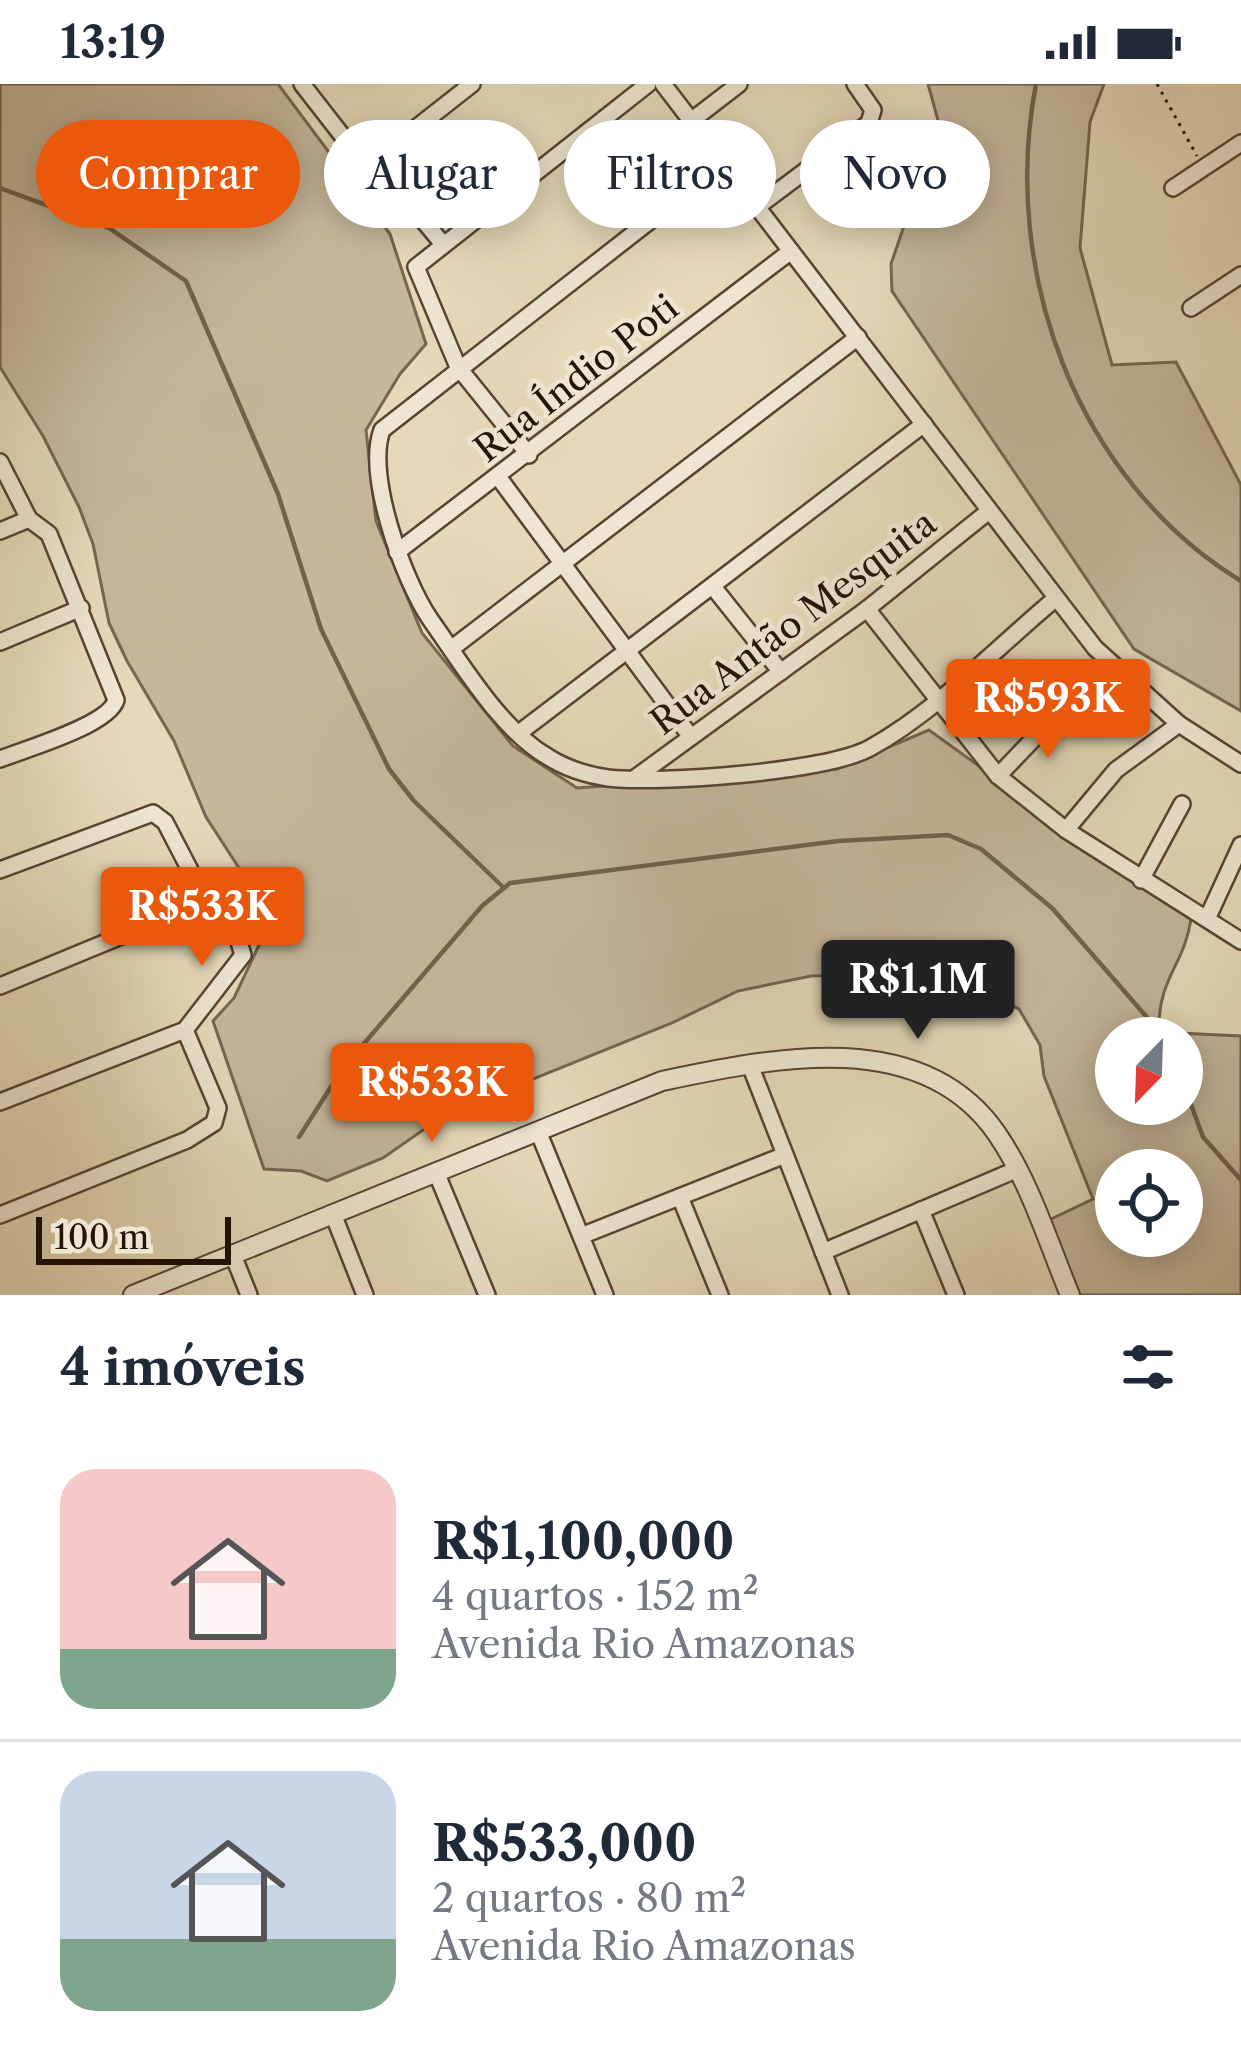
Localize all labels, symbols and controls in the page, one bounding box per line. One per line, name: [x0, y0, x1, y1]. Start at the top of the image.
text: 13:19: [60, 14, 166, 70]
chip: Comprar: [36, 120, 300, 228]
chip: Alugar: [324, 120, 540, 228]
chip: Filtros: [564, 120, 776, 228]
chip: Novo: [800, 120, 990, 228]
street label: Rua Índio Poti: [466, 285, 686, 471]
street label: Rua Antão Mesquita: [642, 500, 944, 744]
pin: R$593K: [950, 659, 1146, 761]
text: R$593K: [973, 674, 1123, 722]
pin: R$533K: [104, 867, 300, 969]
text: R$533K: [128, 882, 276, 930]
pin: R$1.1M: [820, 940, 1016, 1042]
text: R$1.1M: [848, 955, 988, 1003]
north arrow: [1095, 1017, 1203, 1125]
map controls: [1095, 1017, 1203, 1257]
pin: R$533K: [334, 1043, 530, 1145]
text: R$533K: [358, 1058, 506, 1106]
button: locate: [1095, 1149, 1203, 1257]
scale bar: [36, 1211, 231, 1264]
text: 100 m: [54, 1217, 149, 1258]
icon: filters: [1115, 1334, 1181, 1400]
text: 4 imóveis: [60, 1336, 306, 1398]
text: R$1,100,000: [432, 1510, 734, 1572]
icon: home: [156, 1517, 300, 1661]
text: 4 quartos · 152 m²: [432, 1572, 759, 1620]
text: Avenida Rio Amazonas: [432, 1620, 856, 1668]
text: R$533,000: [432, 1812, 696, 1874]
icon: home: [156, 1819, 300, 1963]
text: 2 quartos · 80 m²: [432, 1874, 746, 1922]
text: Avenida Rio Amazonas: [432, 1922, 856, 1970]

